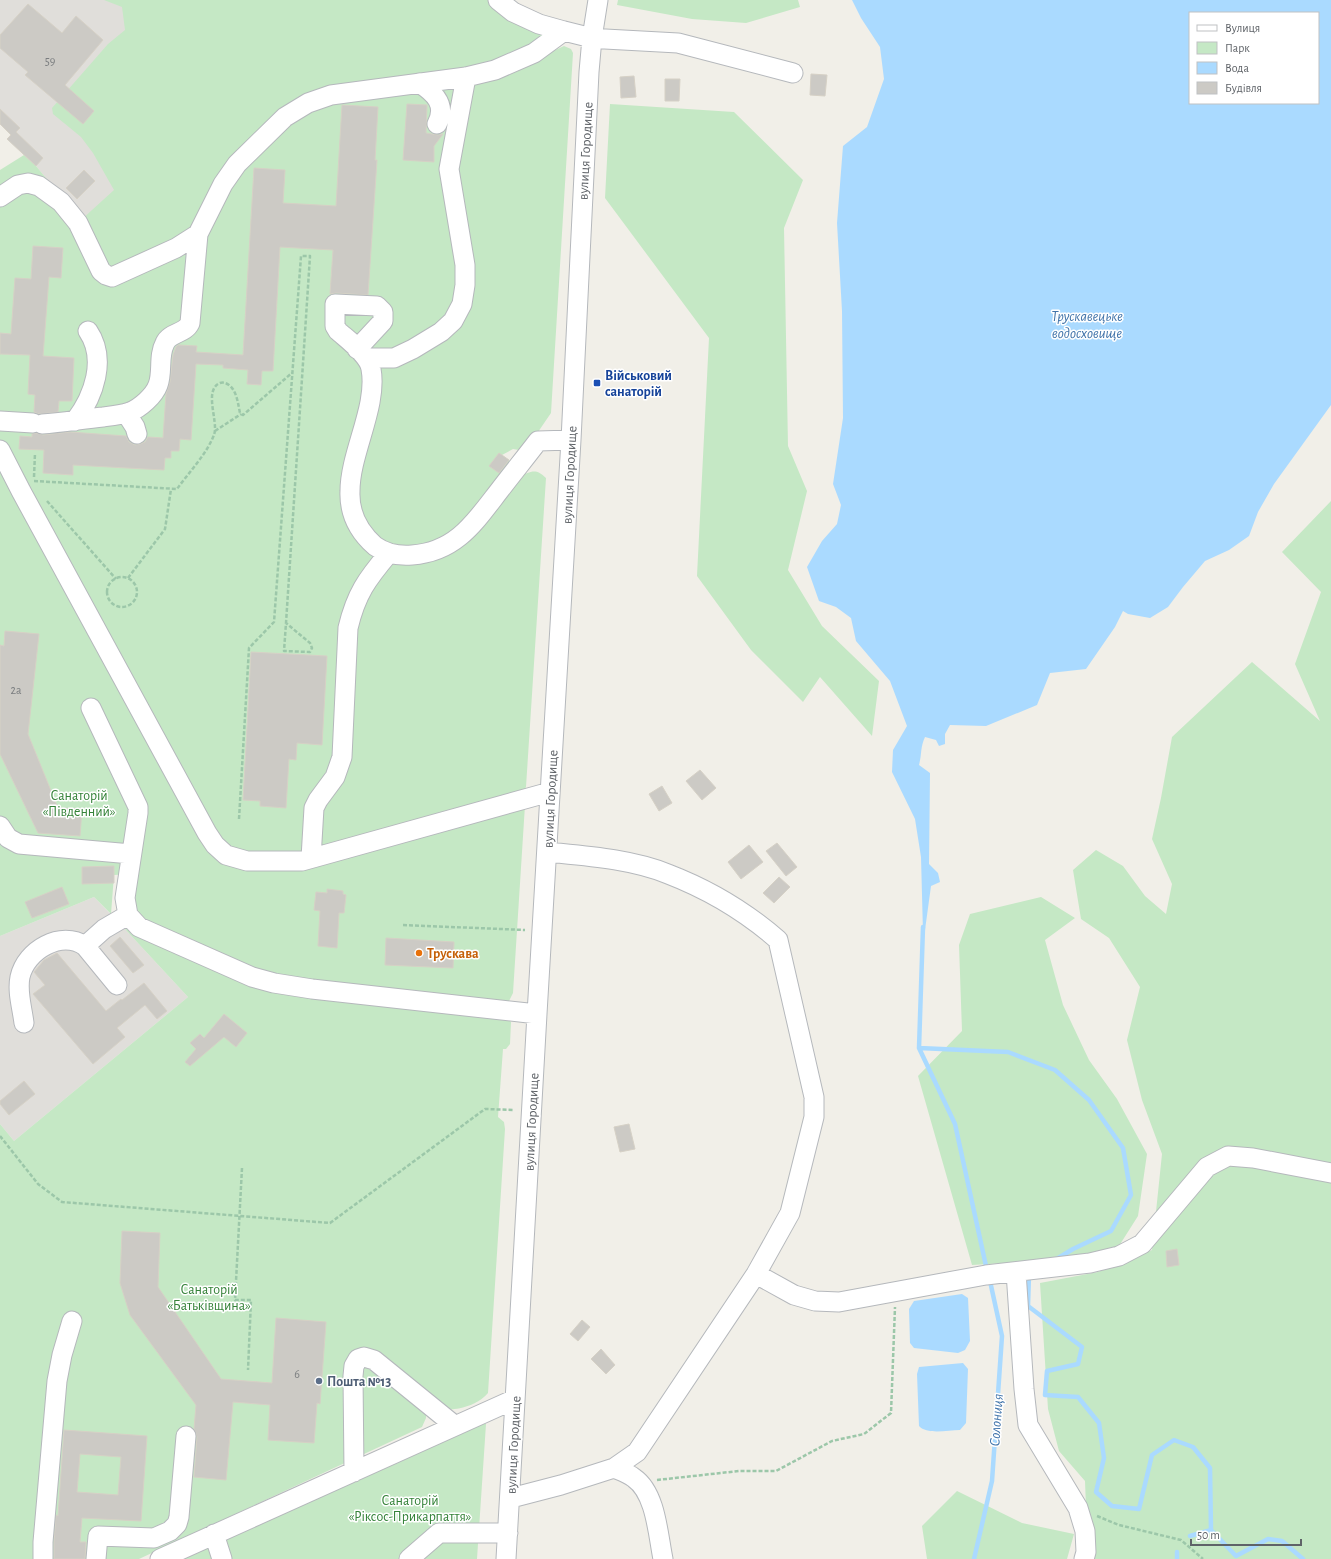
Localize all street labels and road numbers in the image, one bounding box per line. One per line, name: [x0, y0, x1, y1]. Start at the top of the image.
street label: вулиця Городище: [576, 102, 596, 200]
street label: вулиця Городище: [560, 426, 580, 524]
street label: вулиця Городище: [541, 750, 561, 848]
street label: вулиця Городище: [522, 1073, 542, 1171]
street label: вулиця Городище: [504, 1396, 524, 1494]

